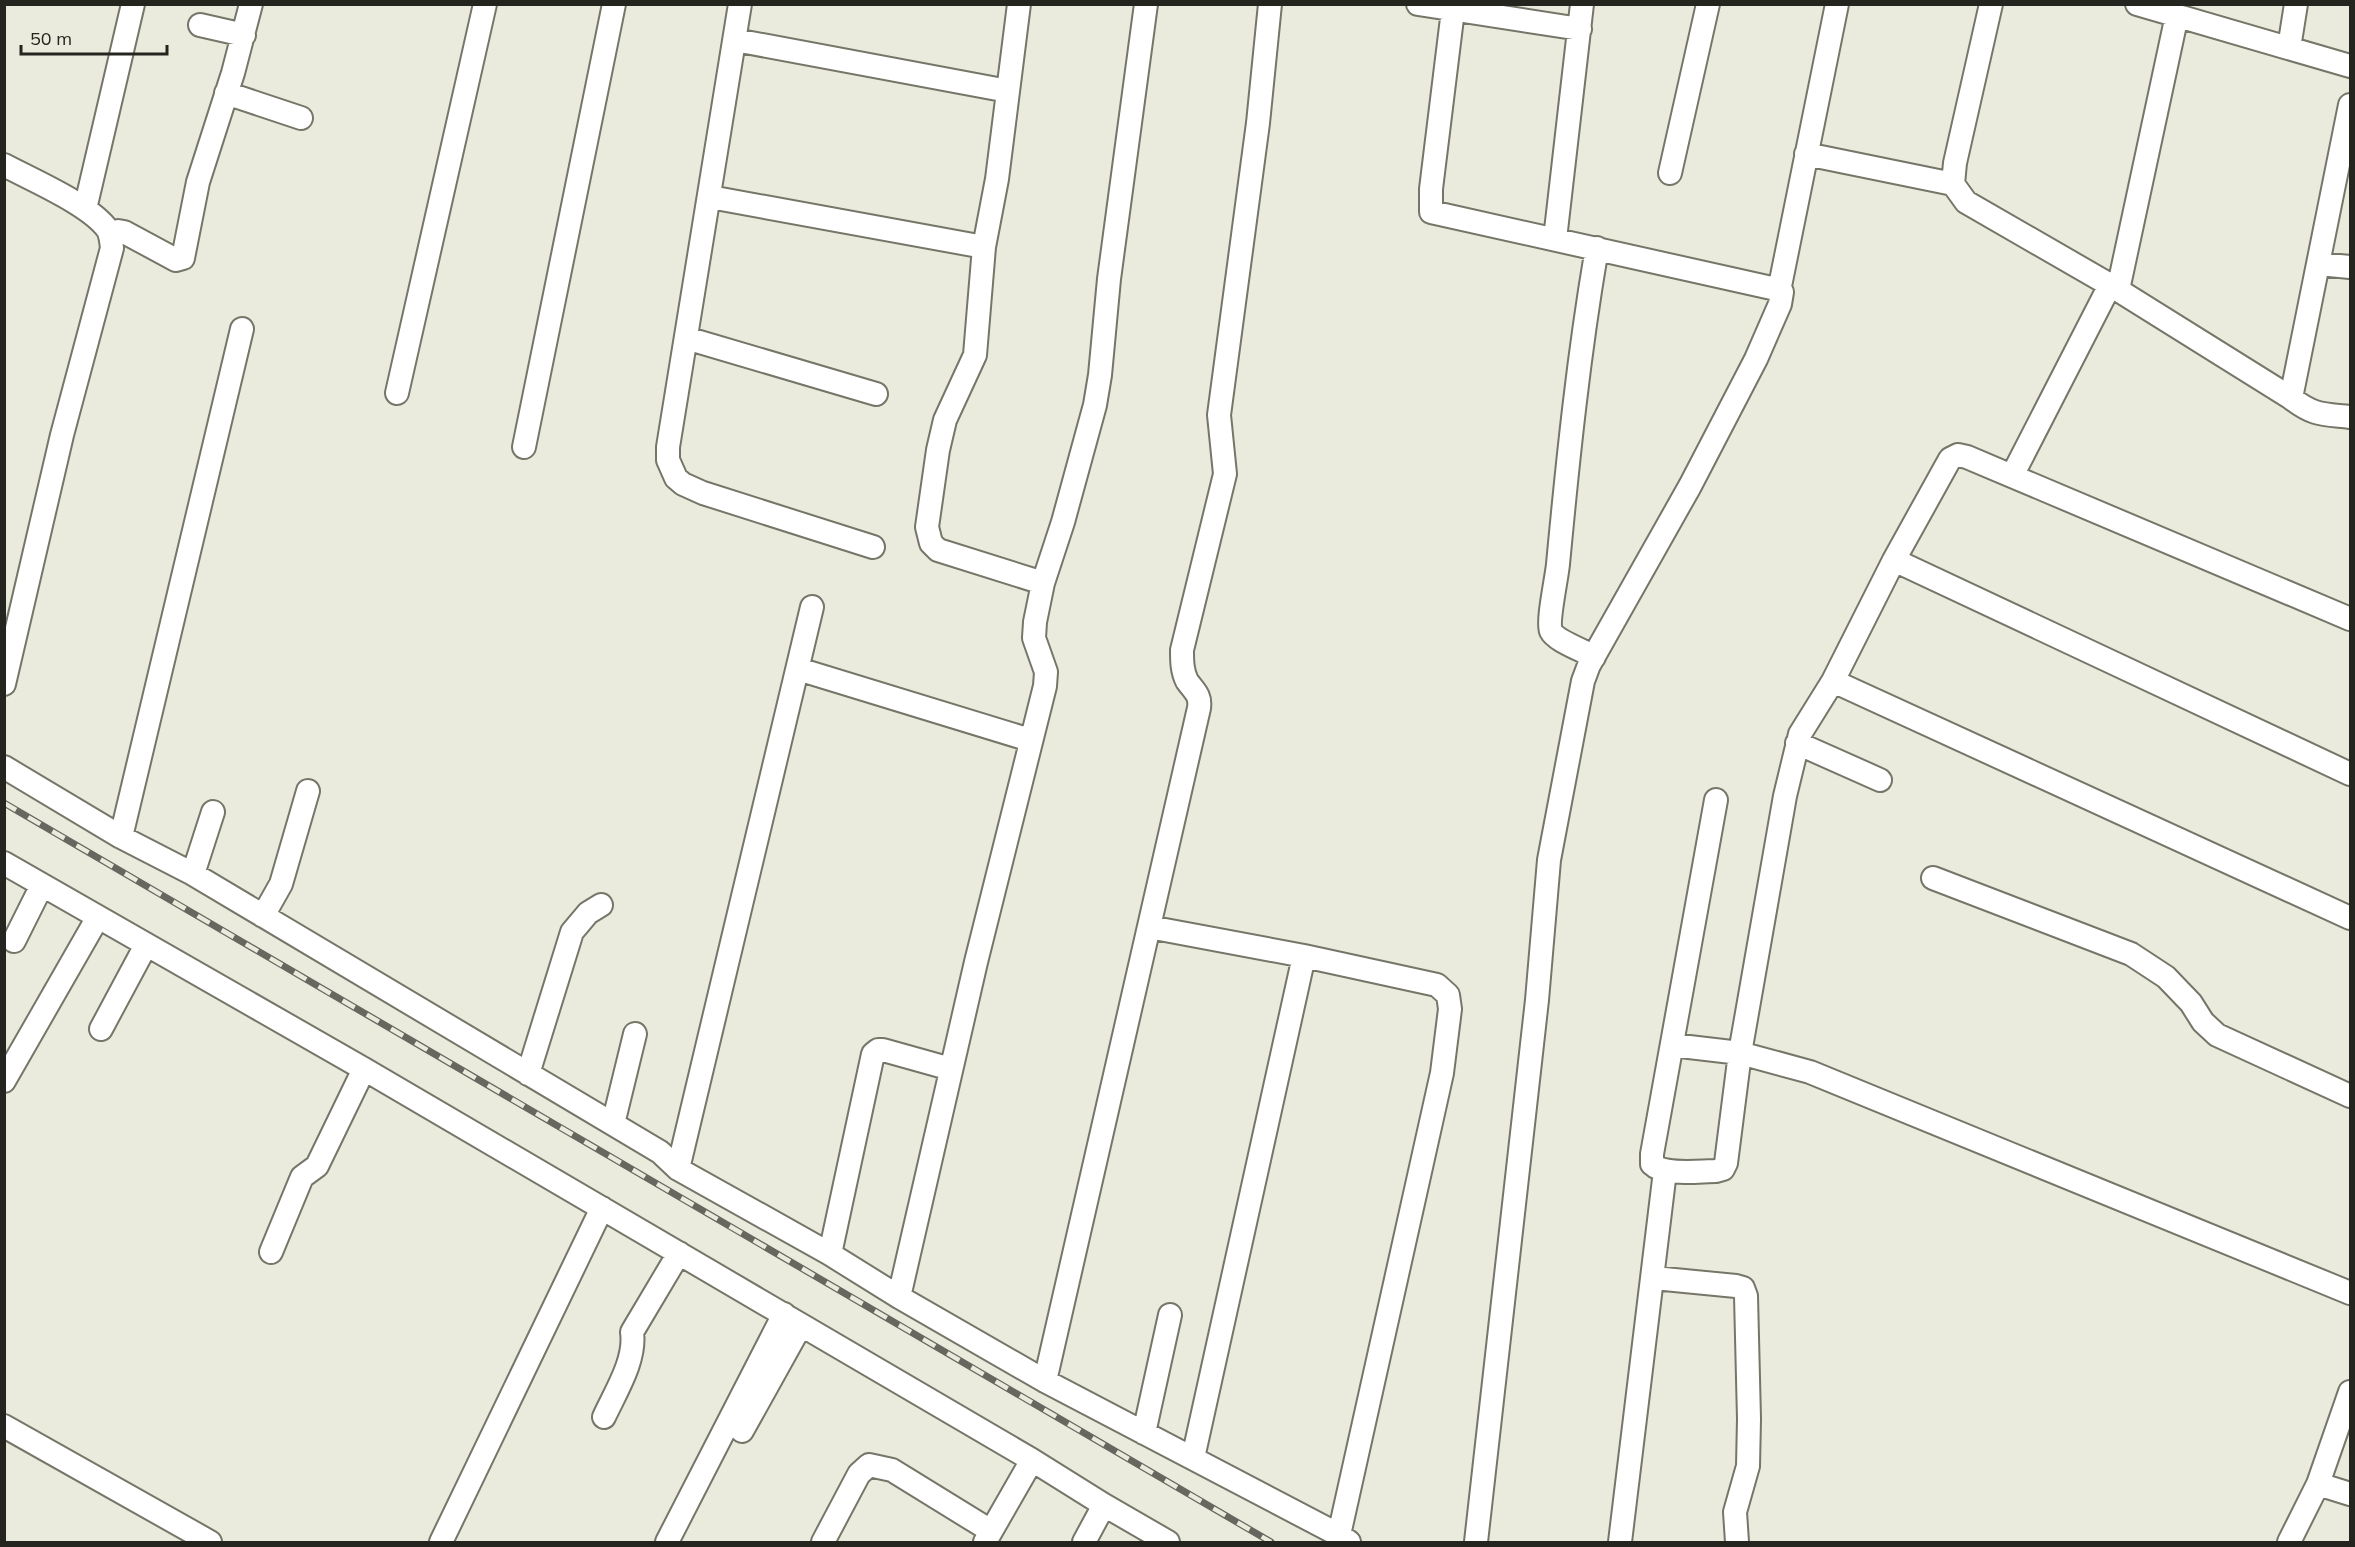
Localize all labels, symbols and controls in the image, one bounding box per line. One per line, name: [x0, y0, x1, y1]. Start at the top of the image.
scale bar: [21, 18, 166, 56]
text: 50 m: [30, 27, 72, 50]

